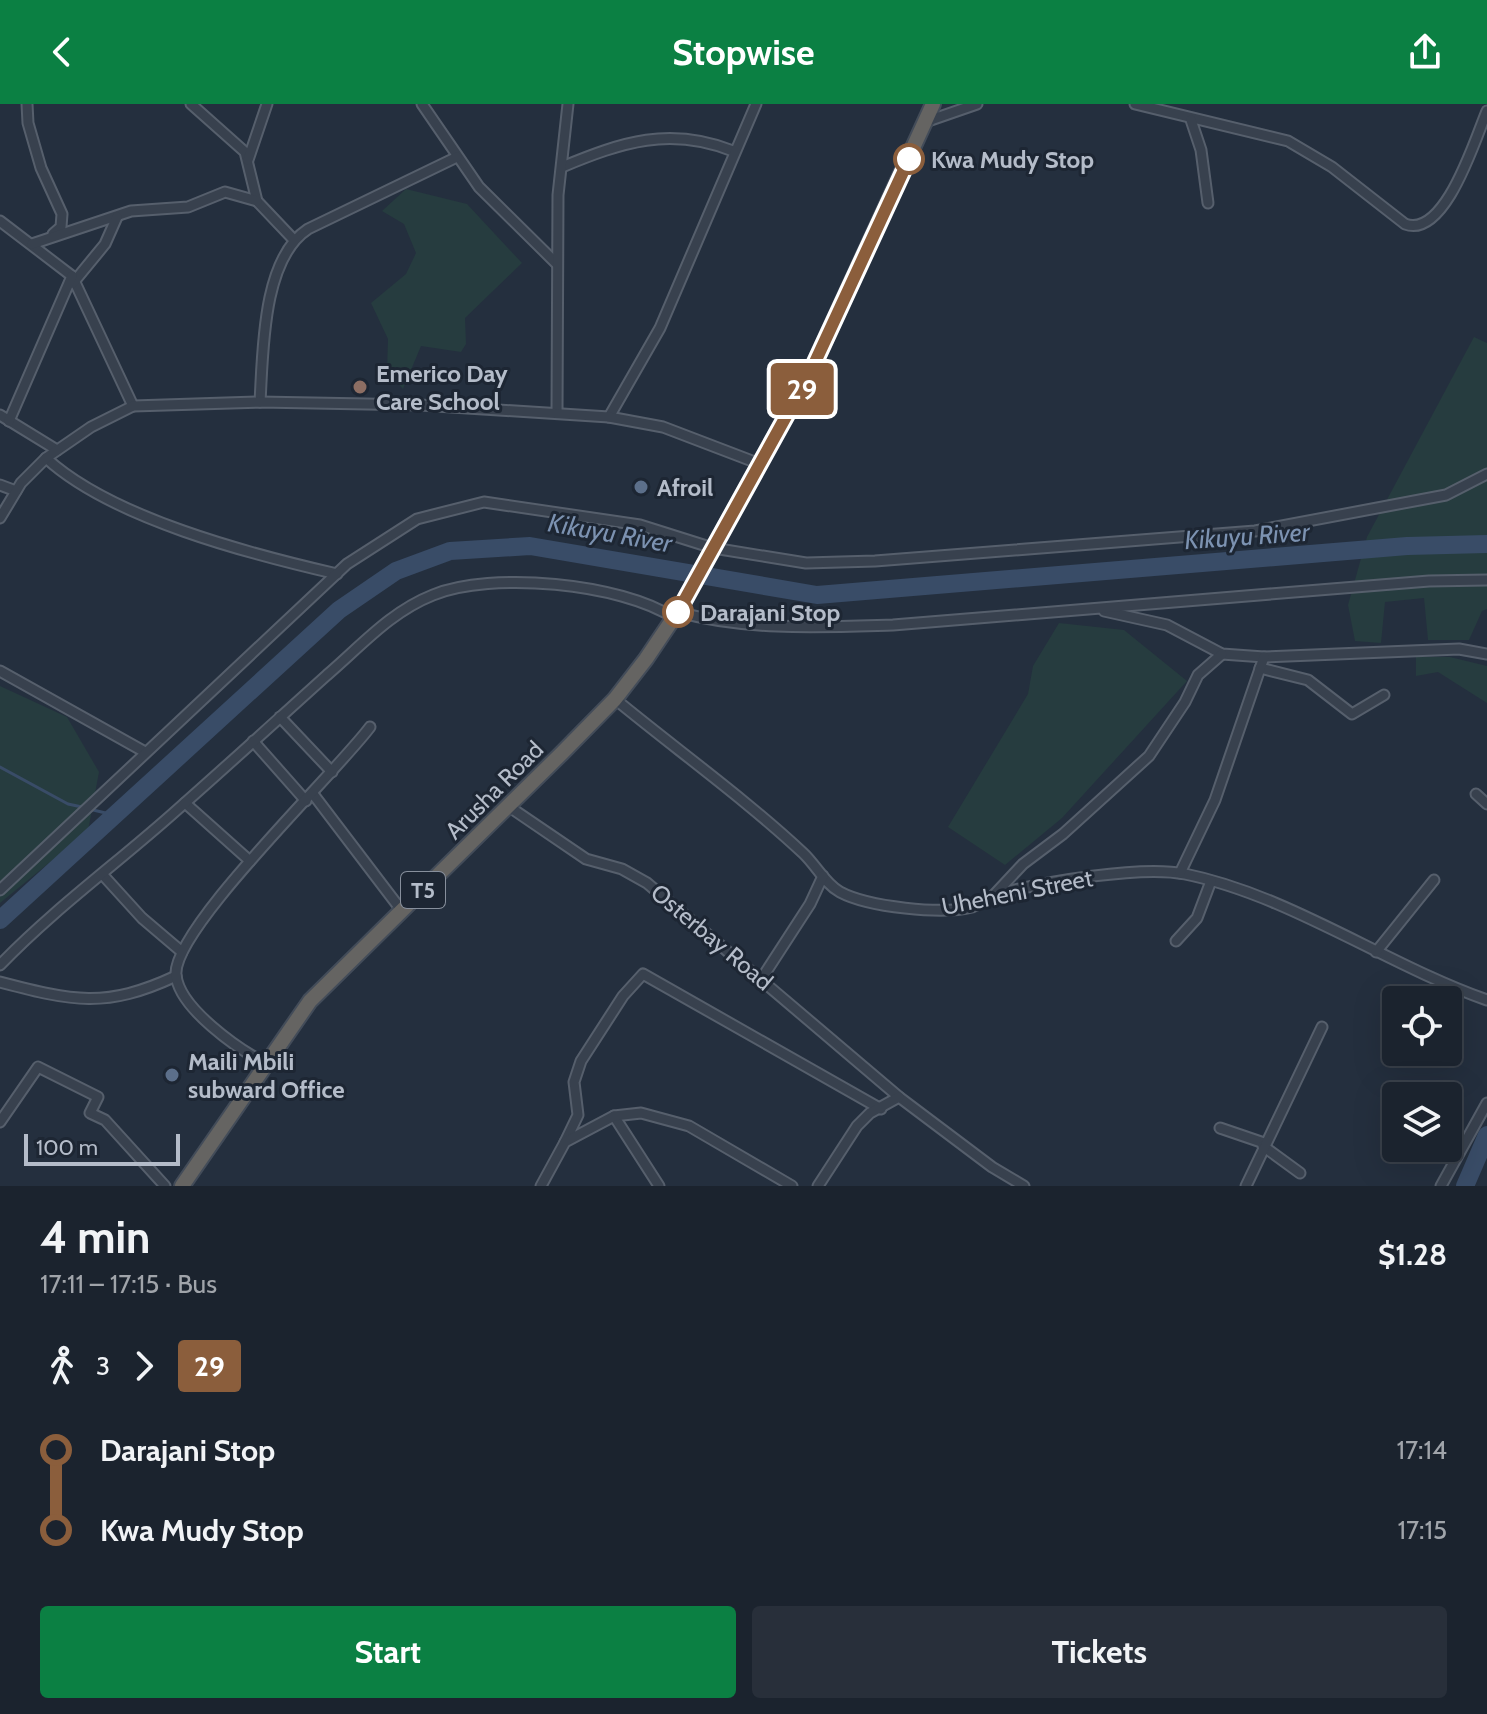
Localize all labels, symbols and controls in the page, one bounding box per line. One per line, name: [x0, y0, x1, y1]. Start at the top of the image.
icon: back: [40, 30, 84, 74]
text: Stopwise: [672, 30, 815, 74]
icon: share: [1403, 30, 1447, 74]
marker: Kwa Mudy Stop: [894, 144, 924, 174]
place label: Kwa Mudy Stop: [931, 145, 1094, 174]
place label: Emerico Day Care School: [376, 359, 508, 416]
line badge: 29: [766, 363, 838, 415]
text: 29: [787, 372, 817, 406]
marker: Emerico Day Care School: [351, 378, 369, 396]
place label: Afroil: [657, 473, 713, 502]
marker: Afroil: [632, 478, 650, 496]
water label: Kikuyu River: [545, 506, 675, 560]
water label: Kikuyu River: [1183, 516, 1312, 556]
marker: Darajani Stop: [663, 597, 693, 627]
place label: Darajani Stop: [700, 598, 840, 627]
street label: Arusha Road: [439, 735, 549, 845]
street label: Uheheni Street: [939, 863, 1095, 921]
road number: T5: [401, 872, 445, 908]
street label: Osterbay Road: [645, 878, 779, 996]
map controls: [1382, 986, 1462, 1162]
button: locate: [1382, 986, 1462, 1066]
place label: Maili Mbili subward Office: [188, 1047, 345, 1104]
marker: Maili Mbili subward Office: [163, 1066, 181, 1084]
button: layers: [1382, 1082, 1462, 1162]
scale bar: [24, 1130, 180, 1166]
text: 100 m: [36, 1134, 98, 1161]
text: 4 min: [40, 1211, 150, 1264]
text: $1.28: [1378, 1236, 1447, 1273]
text: 17:11 – 17:15 · Bus: [40, 1268, 217, 1300]
icon: walk: [40, 1344, 84, 1388]
icon: forward: [122, 1344, 166, 1388]
text: 29: [194, 1349, 225, 1383]
text: 3: [96, 1350, 110, 1382]
text: Darajani Stop: [100, 1432, 275, 1469]
text: 17:14: [1397, 1434, 1447, 1466]
text: Kwa Mudy Stop: [100, 1512, 304, 1549]
text: 17:15: [1397, 1514, 1447, 1546]
button: Start: [40, 1606, 736, 1698]
button: Tickets: [752, 1606, 1447, 1698]

